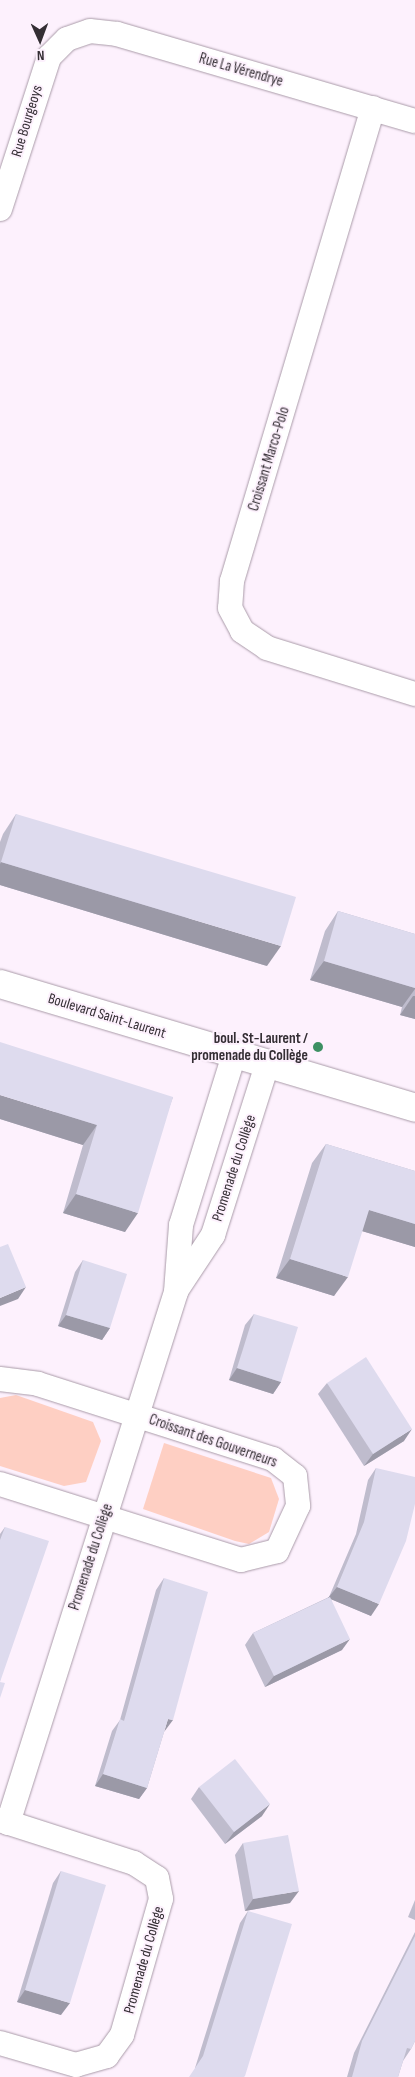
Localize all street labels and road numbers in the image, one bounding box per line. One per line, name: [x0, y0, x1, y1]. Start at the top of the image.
street label: Rue La Vérendrye: [197, 49, 285, 91]
street label: Rue Bourgeoys: [8, 83, 46, 159]
street label: Croissant Marco-Polo: [245, 405, 293, 513]
street label: Boulevard Saint-Laurent: [46, 990, 168, 1042]
street label: Promenade du Collège: [208, 1112, 260, 1224]
street label: Croissant des Gouverneurs: [147, 1411, 279, 1471]
street label: Promenade du Collège: [65, 1501, 117, 1613]
street label: Promenade du Collège: [120, 1904, 168, 2016]

